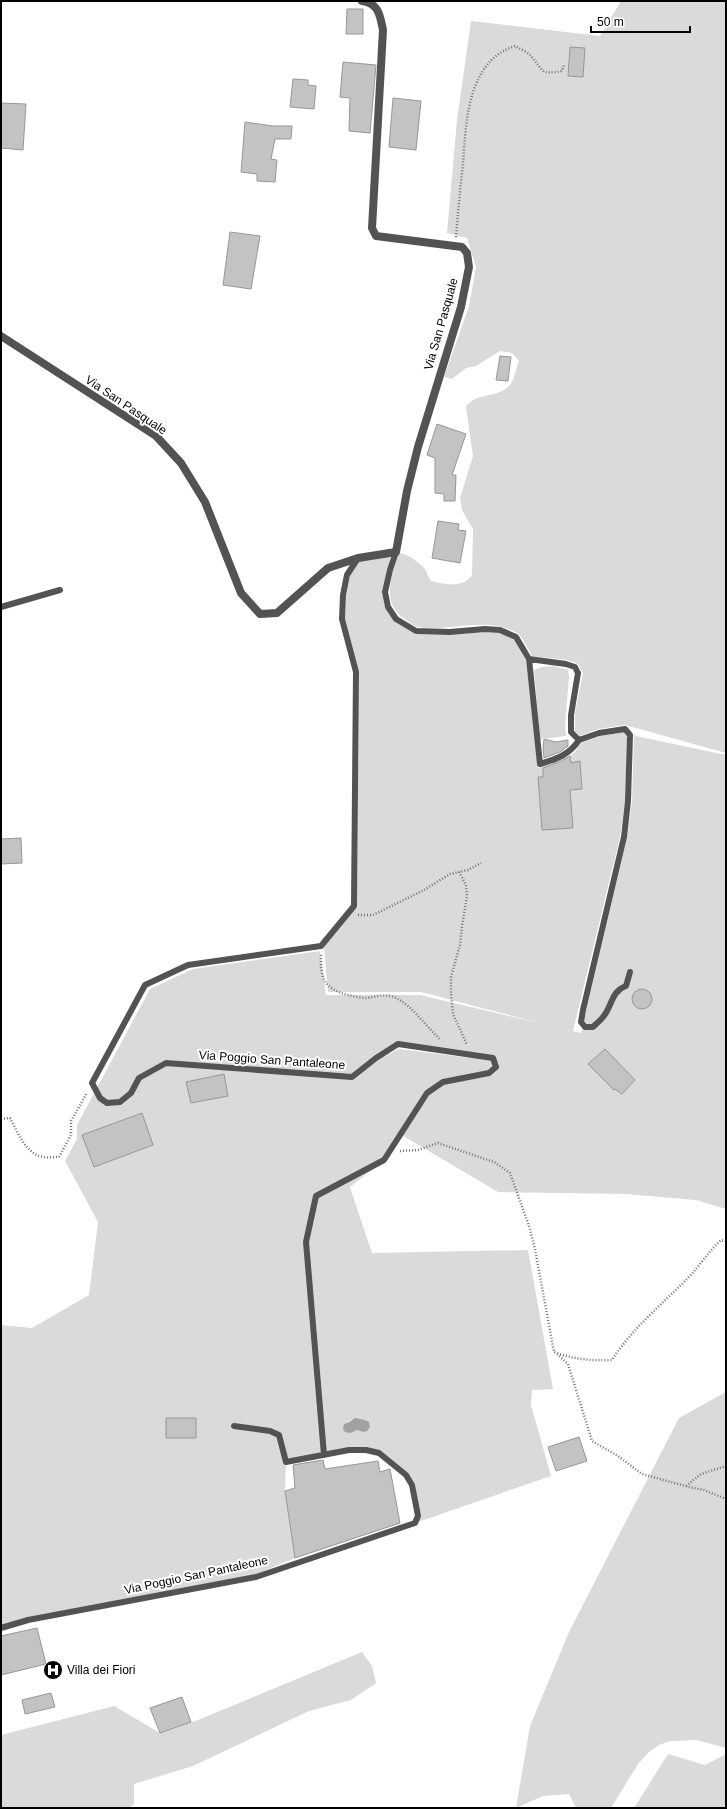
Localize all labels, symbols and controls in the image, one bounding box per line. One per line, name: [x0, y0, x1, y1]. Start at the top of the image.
scale bar: [591, 8, 690, 34]
text: 50 m: [597, 15, 624, 29]
street label: Via San Pasquale: [421, 276, 461, 372]
street label: Via San Pasquale: [83, 373, 170, 438]
street label: Via Poggio San Pantaleone: [198, 1048, 346, 1072]
street label: Via Poggio San Pantaleone: [123, 1553, 269, 1597]
hospital icon: Villa dei Fiori: [42, 1659, 64, 1681]
place label: Villa dei Fiori: [67, 1663, 135, 1677]

